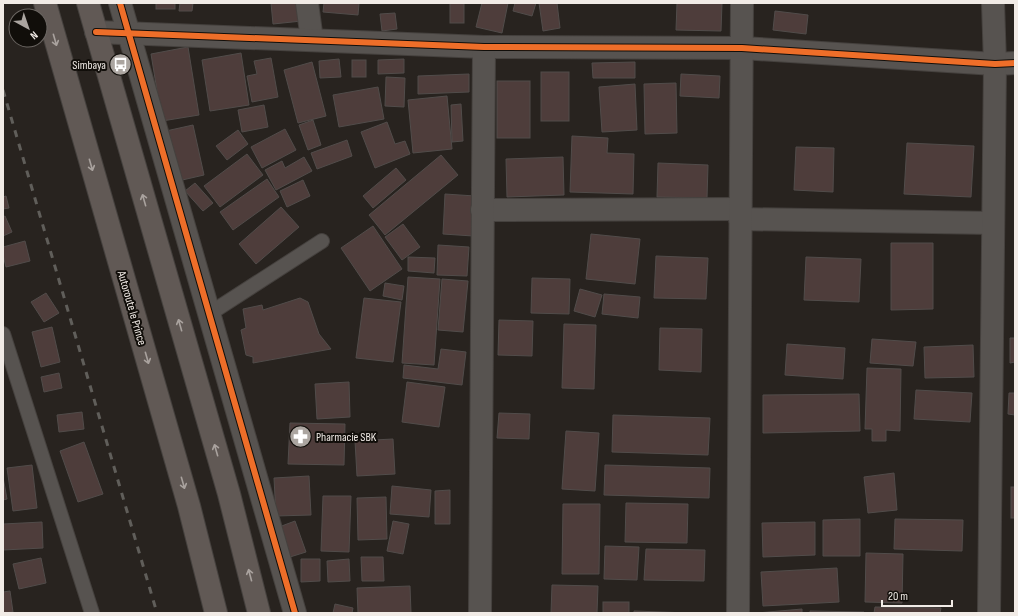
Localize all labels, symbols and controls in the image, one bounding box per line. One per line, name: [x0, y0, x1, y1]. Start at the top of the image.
north arrow: [8, 8, 48, 48]
text: N: [28, 28, 41, 42]
one-way arrow: [52, 34, 60, 47]
bus stop icon: Simbaya: [108, 52, 134, 78]
place label: Simbaya: [72, 58, 106, 73]
one-way arrow: [88, 159, 95, 172]
one-way arrow: [140, 193, 148, 206]
street label: Autoroute le Prince: [113, 268, 149, 347]
one-way arrow: [176, 318, 183, 331]
one-way arrow: [144, 351, 151, 364]
pharmacy icon: Pharmacie SBK: [287, 424, 313, 450]
place label: Pharmacie SBK: [316, 430, 377, 445]
one-way arrow: [212, 443, 219, 456]
one-way arrow: [180, 476, 187, 489]
one-way arrow: [245, 569, 253, 582]
scale bar: [882, 582, 952, 608]
text: 20 m: [888, 589, 908, 604]

